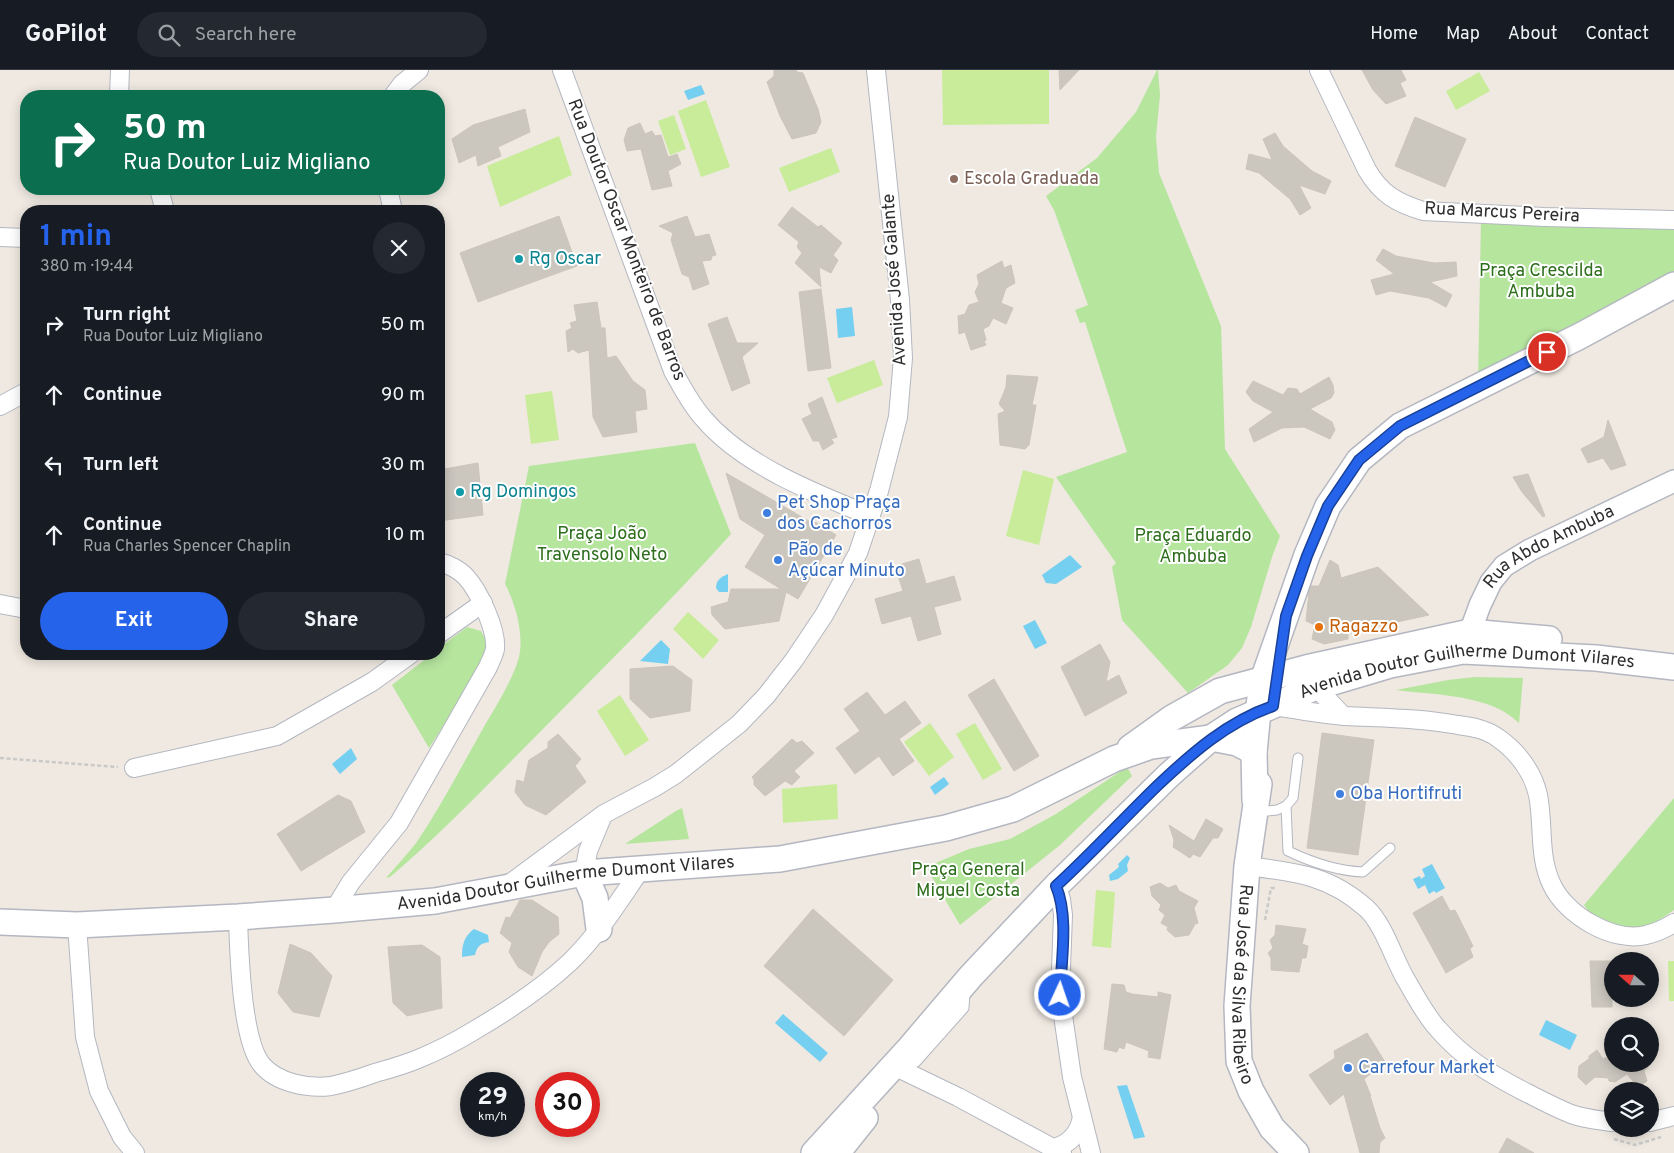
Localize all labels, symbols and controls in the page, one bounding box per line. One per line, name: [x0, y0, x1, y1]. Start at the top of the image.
search box: [137, 12, 487, 57]
text: GoPilot: [25, 20, 107, 50]
icon: search: [155, 21, 183, 49]
text: Search here: [195, 23, 296, 47]
text: Home: [1370, 23, 1418, 46]
text: Map: [1446, 23, 1480, 46]
text: About: [1508, 23, 1557, 46]
text: Contact: [1585, 23, 1649, 46]
street label: Rua Doutor Oscar Monteiro de Barros: [562, 96, 690, 384]
text: 50 m: [123, 107, 207, 151]
icon: right: [40, 110, 105, 175]
text: Rua Doutor Luiz Migliano: [123, 150, 370, 177]
place label: Escola Graduada: [964, 168, 1099, 191]
marker: Escola Graduada: [948, 173, 960, 185]
street label: Avenida José Galante: [877, 193, 913, 367]
street label: Rua Marcus Pereira: [1424, 197, 1580, 229]
text: 1 min: [40, 219, 112, 256]
button: close: [373, 222, 425, 274]
place label: Rg Oscar: [529, 248, 601, 271]
marker: Rg Oscar: [513, 253, 525, 265]
text: 380 m · 19:44: [40, 257, 133, 277]
park label: Praça Crescilda Ambuba: [1479, 260, 1603, 304]
text: Turn right: [83, 303, 171, 327]
icon: right: [40, 311, 68, 339]
text: 50 m: [380, 313, 425, 337]
text: Rua Doutor Luiz Migliano: [83, 327, 263, 347]
pin: [1526, 331, 1568, 373]
icon: arrive: [1533, 338, 1561, 366]
icon: ahead: [40, 381, 68, 409]
text: Continue: [83, 383, 162, 407]
text: 90 m: [381, 383, 425, 407]
icon: left: [40, 451, 68, 479]
text: Turn left: [83, 453, 159, 477]
text: 30 m: [381, 453, 425, 477]
place label: Rg Domingos: [470, 481, 577, 504]
marker: Rg Domingos: [454, 486, 466, 498]
place label: Pet Shop Praça dos Cachorros: [777, 492, 900, 536]
street label: Rua Abdo Ambuba: [1479, 500, 1618, 594]
marker: Pet Shop Praça dos Cachorros: [761, 507, 773, 519]
text: Continue: [83, 513, 162, 537]
icon: ahead: [40, 521, 68, 549]
text: 10 m: [385, 523, 425, 547]
park label: Praça João Travensolo Neto: [537, 523, 667, 567]
park label: Praça Eduardo Ambuba: [1134, 525, 1252, 569]
text: Rua Charles Spencer Chaplin: [83, 537, 291, 557]
place label: Pão de Açúcar Minuto: [788, 539, 905, 583]
marker: Pão de Açúcar Minuto: [772, 554, 784, 566]
button: Exit: [40, 592, 228, 650]
button: Share: [238, 592, 425, 650]
place label: Ragazzo: [1329, 616, 1398, 639]
marker: Ragazzo: [1313, 621, 1325, 633]
street label: Avenida Doutor Guilherme Dumont Vilares: [1295, 639, 1636, 704]
place label: Oba Hortifruti: [1350, 783, 1462, 806]
marker: Oba Hortifruti: [1334, 788, 1346, 800]
street label: Avenida Doutor Guilherme Dumont Vilares: [396, 851, 735, 916]
park label: Praça General Miguel Costa: [911, 859, 1025, 903]
street label: Rua José da Silva Ribeiro: [1225, 883, 1259, 1088]
north arrow: [1604, 952, 1659, 1008]
map controls: [1604, 952, 1659, 1137]
position arrow: [1033, 968, 1085, 1020]
button: search: [1604, 1017, 1659, 1072]
place label: Carrefour Market: [1358, 1057, 1495, 1080]
marker: Carrefour Market: [1342, 1062, 1354, 1074]
speed limit sign: 30: [535, 1072, 600, 1137]
text: 29: [477, 1082, 508, 1114]
button: layers: [1604, 1082, 1659, 1137]
text: km/h: [478, 1109, 507, 1125]

